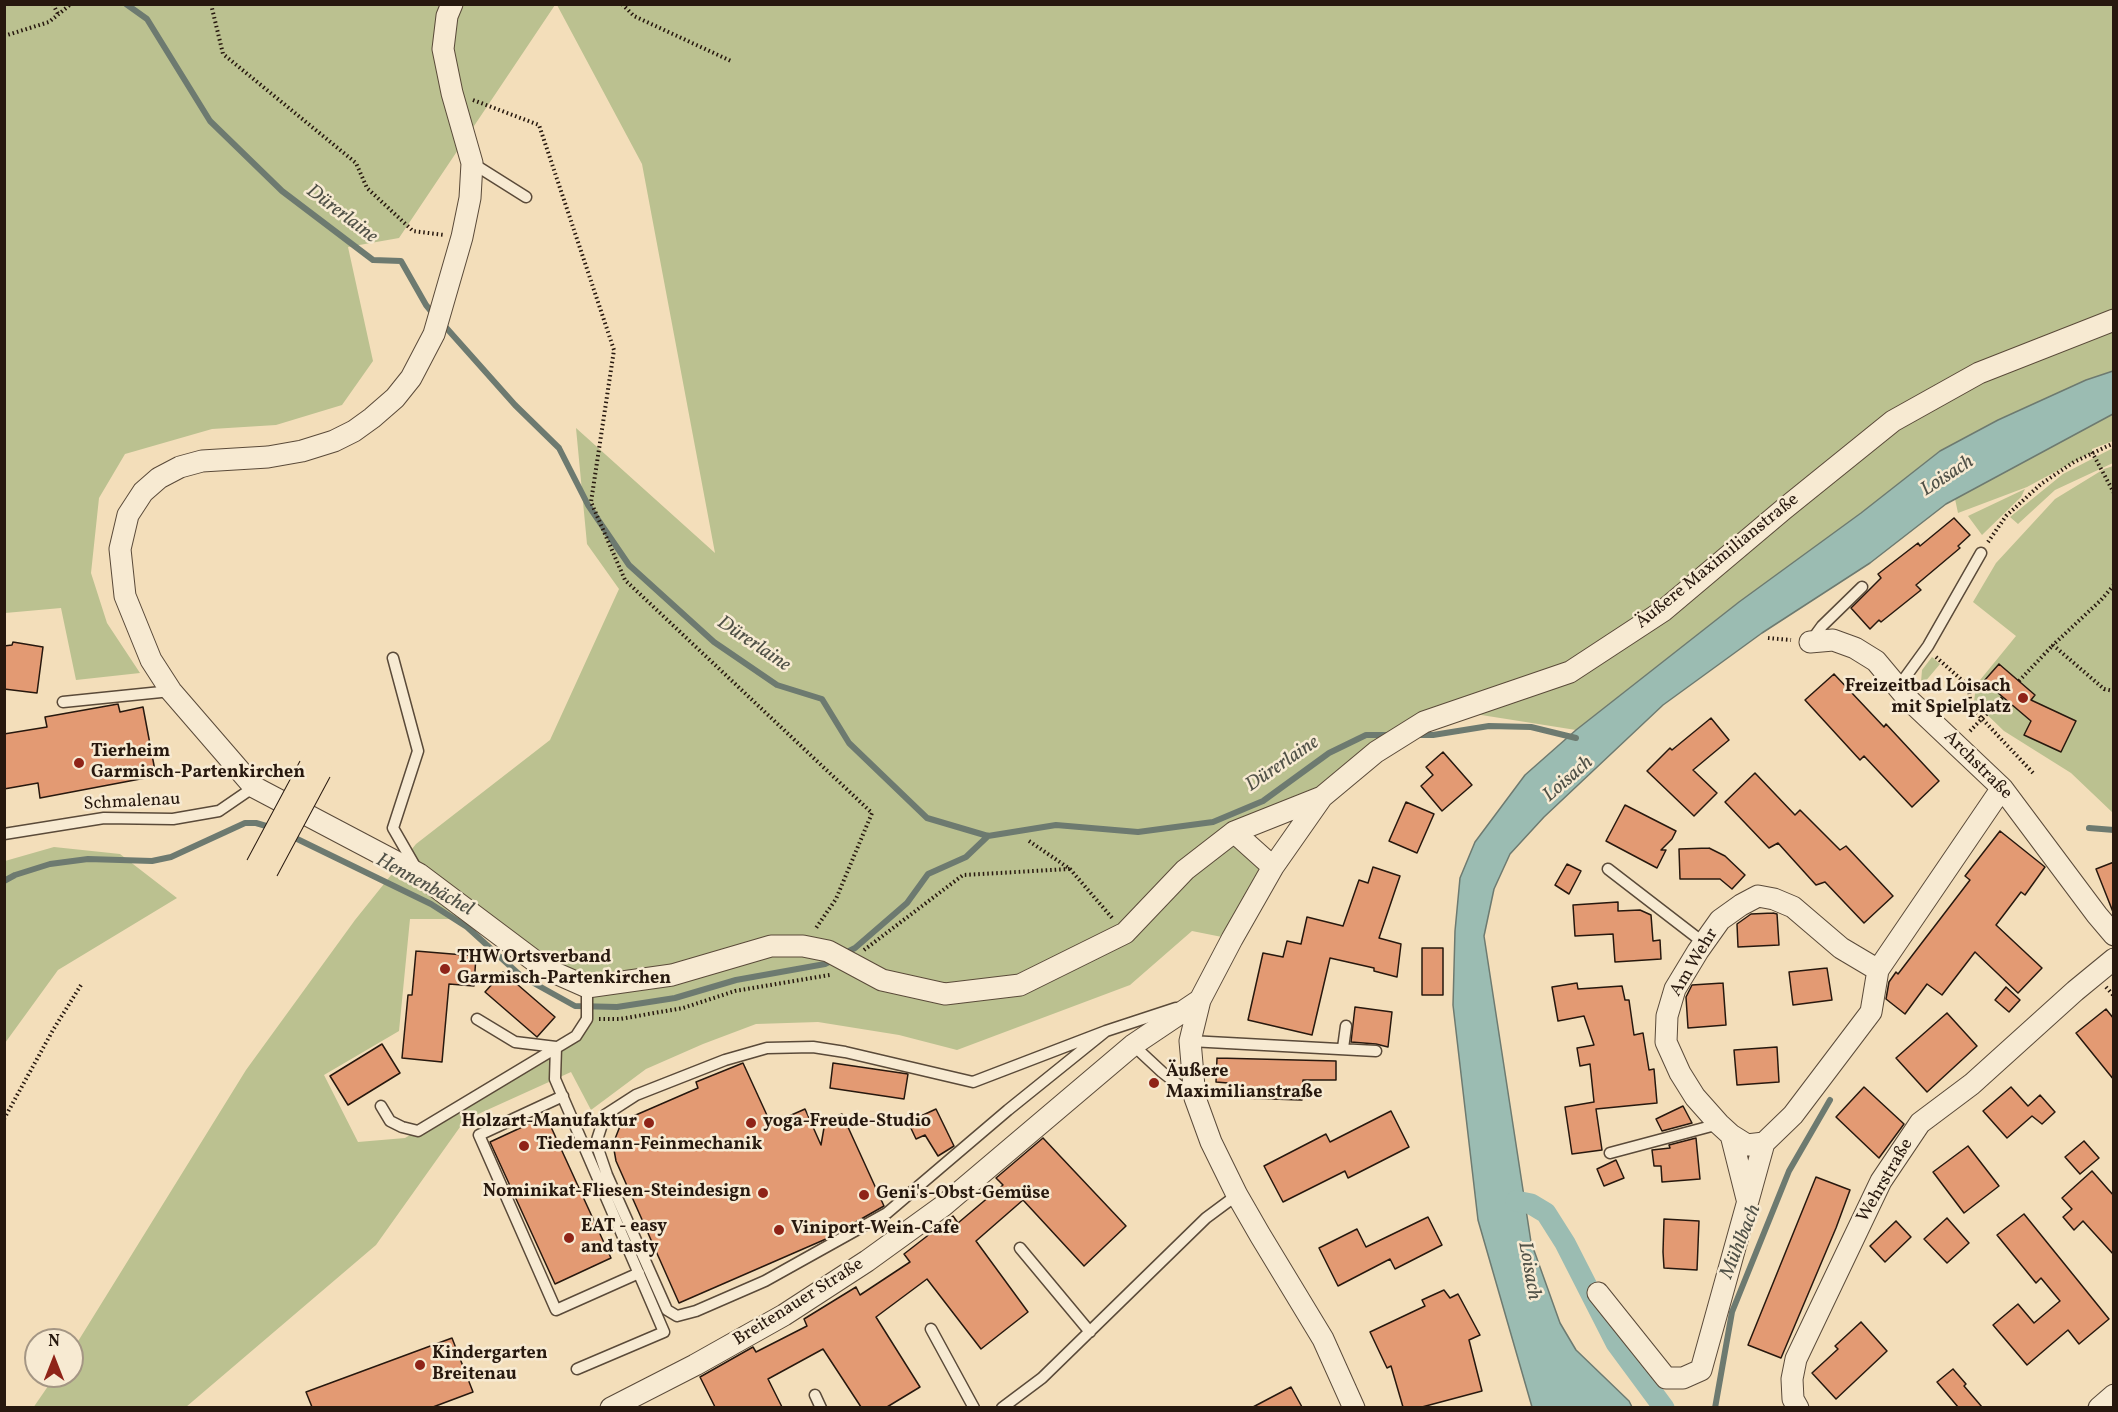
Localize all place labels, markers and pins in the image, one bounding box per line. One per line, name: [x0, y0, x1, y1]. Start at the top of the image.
place label: Freizeitbad Loisach mit Spielplatz: [1845, 677, 2011, 720]
marker: Freizeitbad Loisach mit Spielplatz: [2016, 691, 2030, 705]
place label: Tierheim Garmisch-Partenkirchen: [91, 742, 305, 784]
marker: Tierheim Garmisch-Partenkirchen: [72, 756, 86, 770]
place label: THW Ortsverband Garmisch-Partenkirchen: [457, 948, 671, 990]
marker: THW Ortsverband Garmisch-Partenkirchen: [438, 962, 452, 976]
place label: Äußere Maximilianstraße: [1166, 1062, 1322, 1104]
marker: Äußere Maximilianstraße: [1147, 1076, 1161, 1090]
place label: Holzart-Manufaktur: [462, 1112, 637, 1134]
place label: yoga-Freude-Studio: [763, 1112, 931, 1134]
marker: Holzart-Manufaktur: [642, 1116, 656, 1130]
marker: yoga-Freude-Studio: [744, 1116, 758, 1130]
place label: Tiedemann-Feinmechanik: [536, 1135, 762, 1157]
marker: Tiedemann-Feinmechanik: [517, 1139, 531, 1153]
place label: Nominikat-Fliesen-Steindesign: [483, 1182, 751, 1204]
place label: Geni's-Obst-Gemüse: [876, 1184, 1050, 1206]
marker: Nominikat-Fliesen-Steindesign: [756, 1186, 770, 1200]
marker: Geni's-Obst-Gemüse: [857, 1188, 871, 1202]
place label: EAT - easy and tasty: [581, 1217, 667, 1260]
place label: Viniport-Wein-Cafe: [791, 1219, 959, 1241]
marker: Viniport-Wein-Cafe: [772, 1223, 786, 1237]
marker: EAT - easy and tasty: [562, 1231, 576, 1245]
place label: Kindergarten Breitenau: [432, 1344, 548, 1386]
marker: Kindergarten Breitenau: [413, 1358, 427, 1372]

